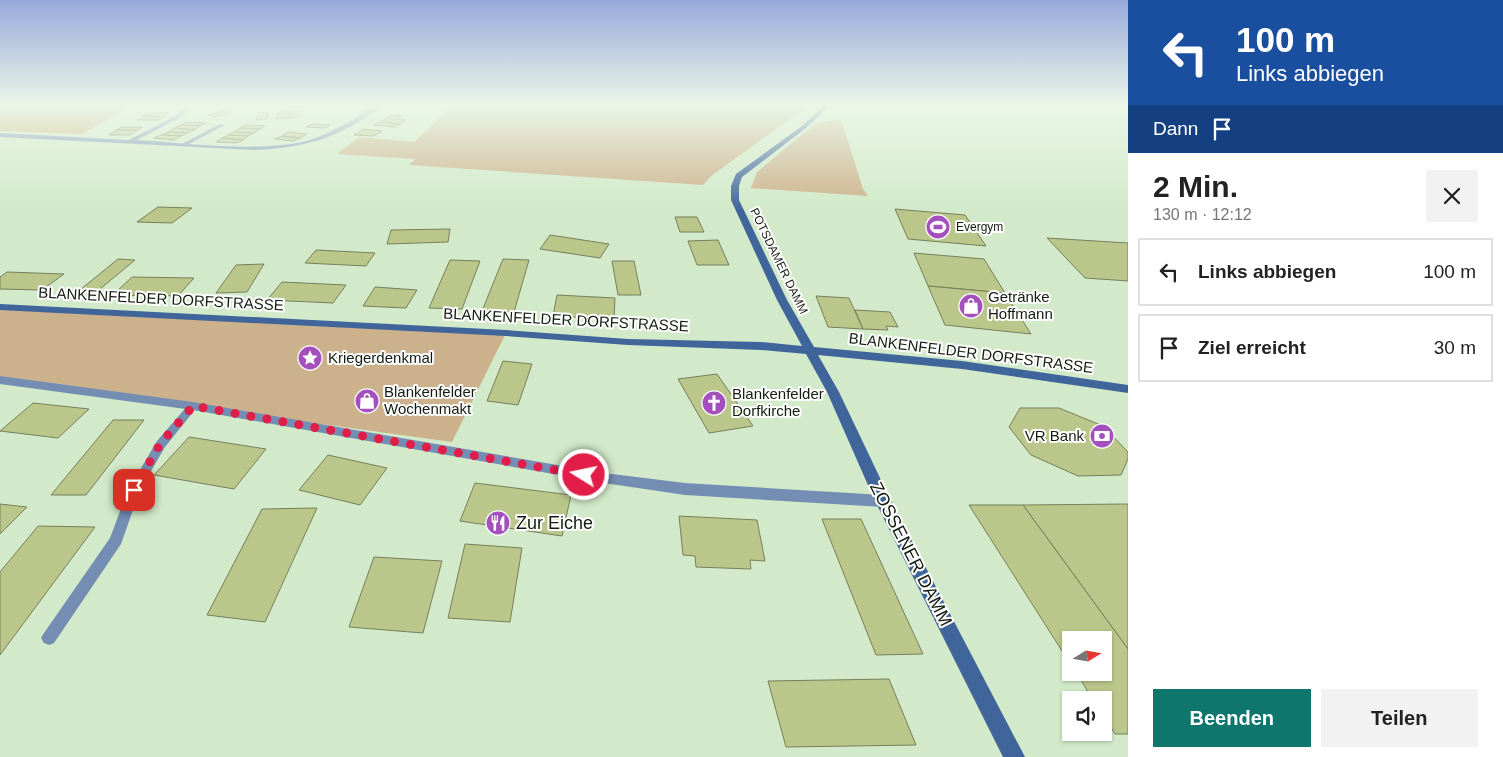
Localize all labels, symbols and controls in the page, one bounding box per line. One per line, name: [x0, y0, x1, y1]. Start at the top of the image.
icon: left: [1153, 20, 1218, 85]
text: 100 m: [1236, 20, 1335, 59]
text: Links abbiegen: [1236, 61, 1384, 86]
icon: arrive: [1208, 115, 1236, 143]
text: Dann: [1153, 118, 1198, 139]
text: 2 Min.: [1153, 170, 1238, 203]
button: close: [1426, 170, 1478, 222]
street label: POTSDAMER DAMM: [747, 206, 811, 316]
text: 130 m · 12:12: [1153, 206, 1252, 223]
sports icon: Evergym: [925, 214, 951, 240]
place label: Evergym: [956, 220, 1003, 234]
icon: left: [1155, 258, 1183, 286]
text: Links abbiegen: [1198, 261, 1336, 282]
text: 100 m: [1423, 261, 1476, 282]
street label: BLANKENFELDER DORFSTRASSE: [38, 284, 284, 313]
place label: Getränke Hoffmann: [988, 288, 1053, 322]
shop icon: Getränke Hoffmann: [958, 293, 984, 319]
street label: BLANKENFELDER DORFSTRASSE: [443, 305, 689, 334]
street label: BLANKENFELDER DORFSTRASSE: [848, 329, 1094, 376]
icon: arrive: [1155, 334, 1183, 362]
text: Ziel erreicht: [1198, 337, 1306, 358]
text: 30 m: [1434, 337, 1476, 358]
place icon: Kriegerdenkmal: [297, 345, 323, 371]
place label: Kriegerdenkmal: [328, 349, 433, 366]
place label: Blankenfelder Wochenmakt: [384, 383, 476, 417]
place label: Blankenfelder Dorfkirche: [732, 385, 824, 419]
shop icon: Blankenfelder Wochenmakt: [354, 388, 380, 414]
church icon: Blankenfelder Dorfkirche: [701, 390, 727, 416]
bank icon: VR Bank: [1089, 423, 1115, 449]
place label: VR Bank: [1025, 427, 1084, 444]
position arrow: [557, 448, 609, 500]
pin: [113, 469, 155, 511]
icon: arrive: [120, 476, 148, 504]
street label: ZOSSENER DAMM: [866, 479, 956, 629]
restaurant icon: Zur Eiche: [485, 510, 511, 536]
place label: Zur Eiche: [516, 513, 593, 533]
north arrow: [1062, 631, 1112, 681]
map controls: [1062, 631, 1112, 741]
button: Beenden: [1153, 689, 1311, 747]
button: Teilen: [1321, 689, 1478, 747]
button: sound: [1062, 691, 1112, 741]

